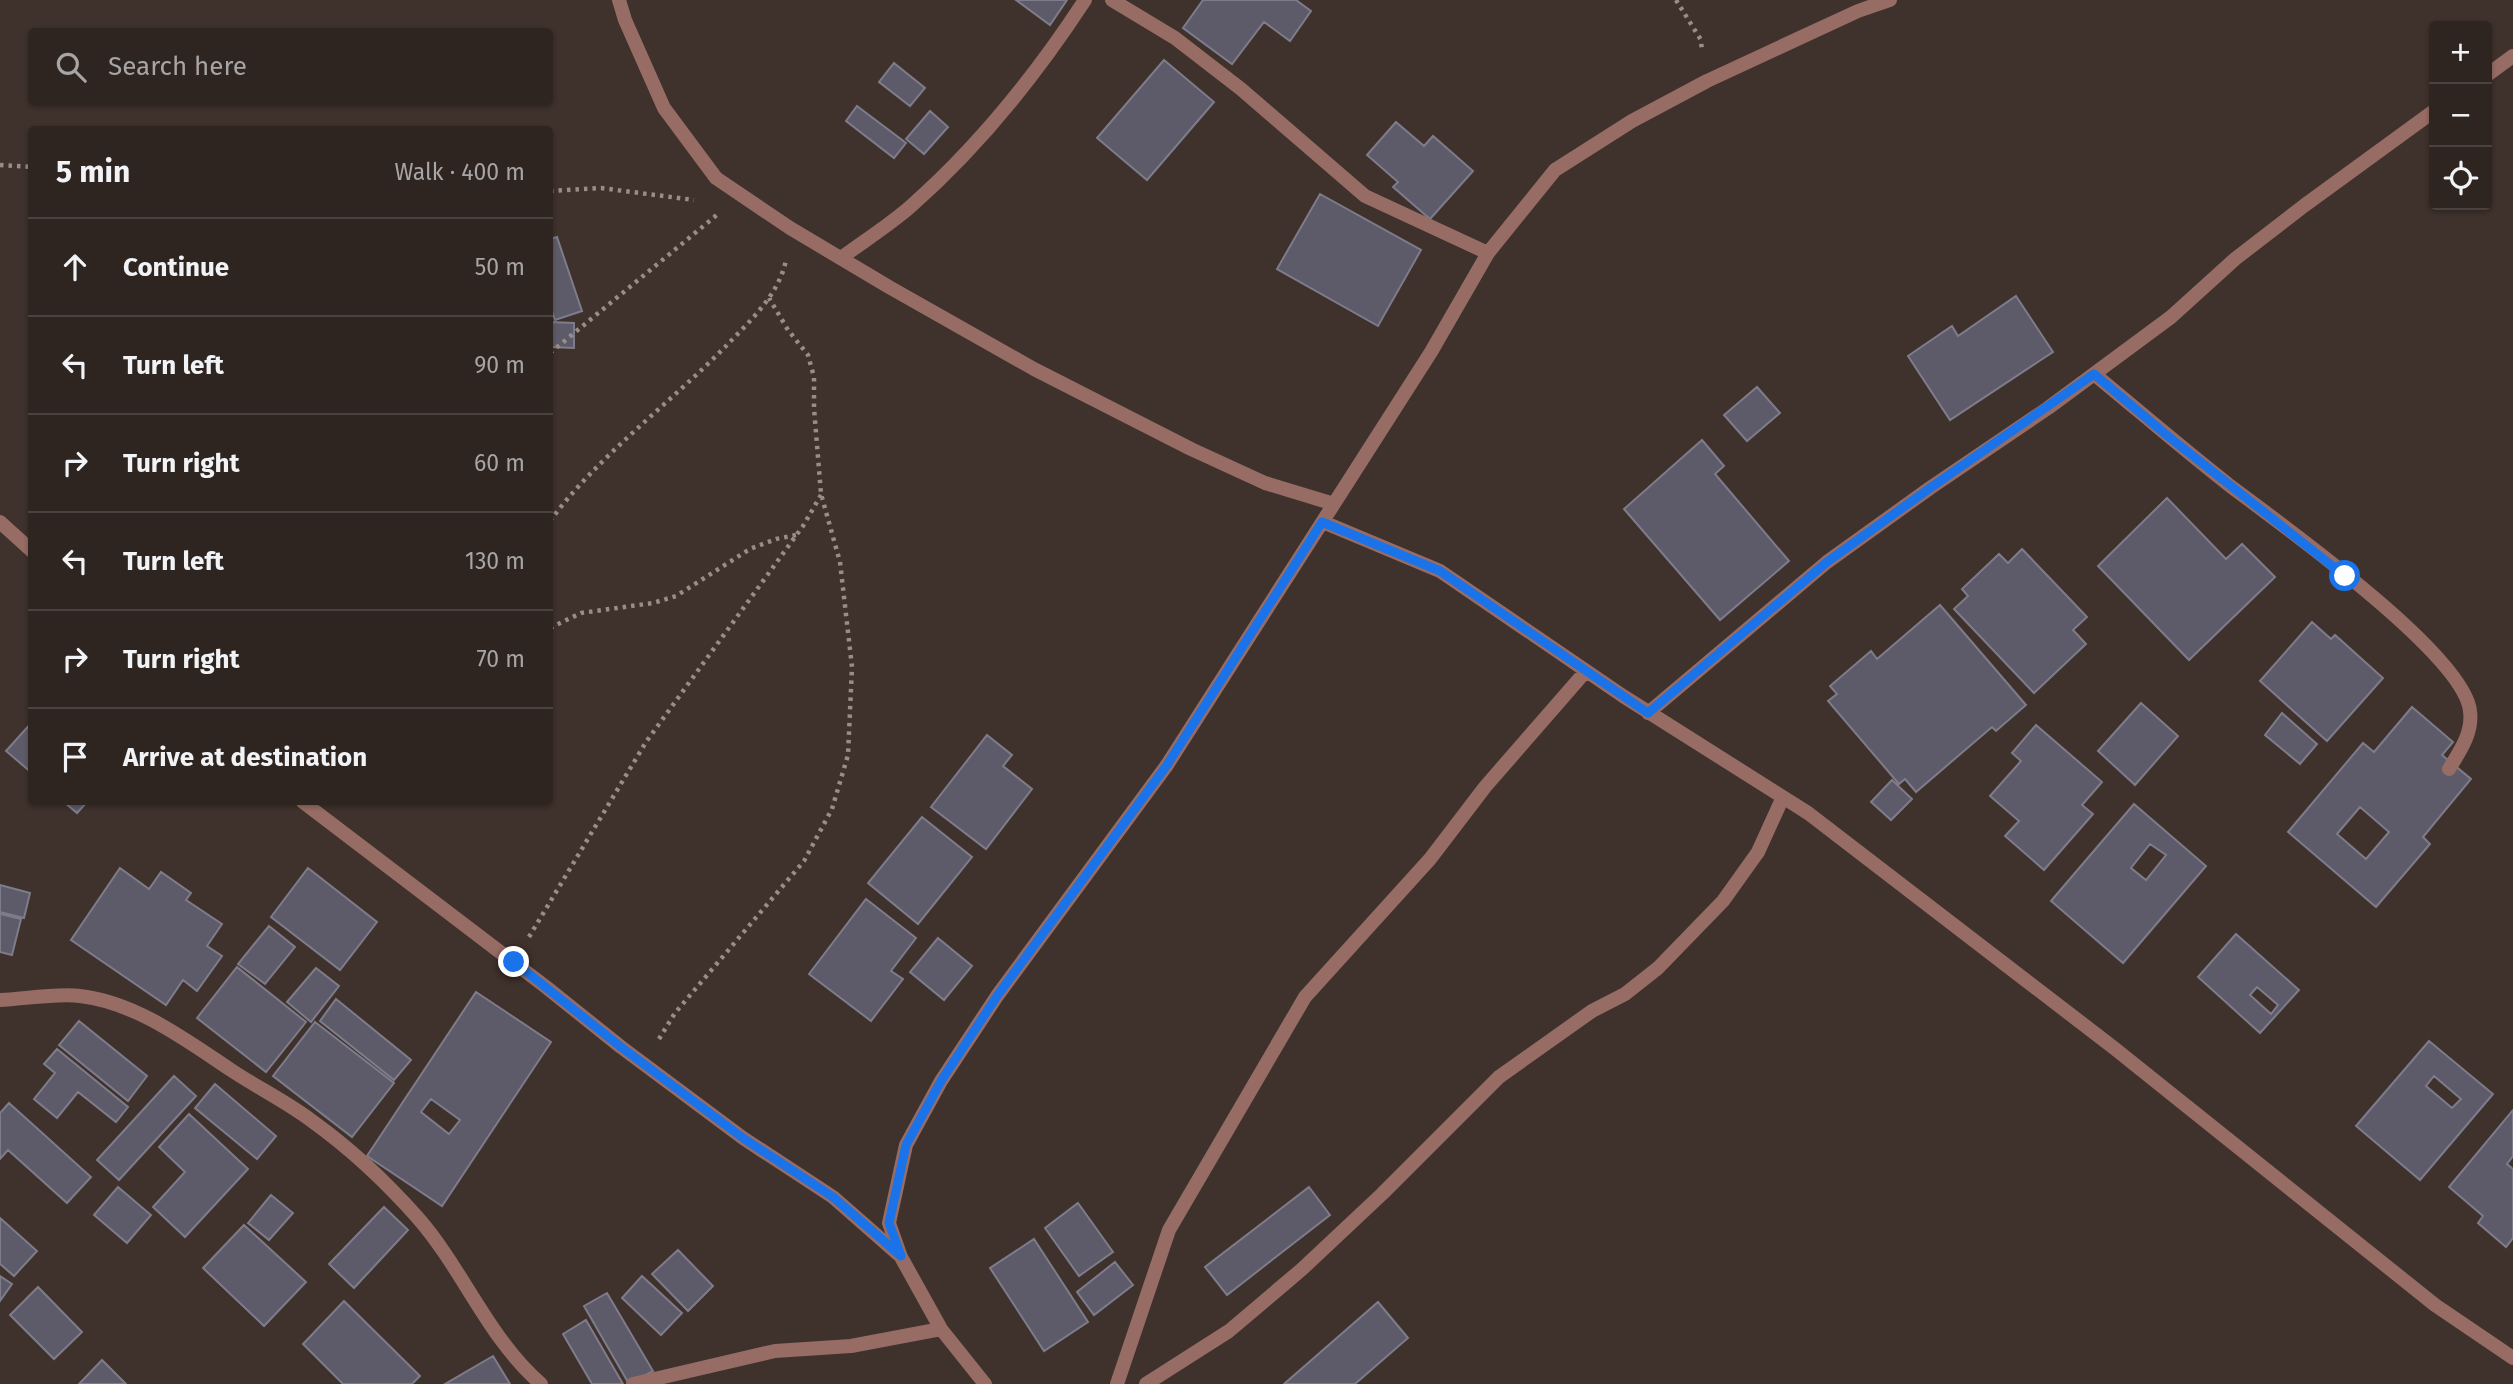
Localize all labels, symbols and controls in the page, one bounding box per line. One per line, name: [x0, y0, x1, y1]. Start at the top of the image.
map controls: [2429, 21, 2492, 210]
button: +: [2429, 21, 2492, 84]
search box: [28, 28, 553, 105]
icon: search: [52, 48, 90, 86]
text: Search here: [108, 51, 247, 82]
button: −: [2429, 84, 2492, 147]
button: locate: [2429, 147, 2492, 210]
text: 5 min: [56, 154, 130, 190]
text: Walk · 400 m: [394, 158, 525, 186]
icon: ahead: [56, 248, 94, 286]
text: Continue: [123, 252, 229, 283]
text: 50 m: [475, 253, 525, 281]
icon: left: [56, 346, 94, 384]
text: Turn left: [123, 350, 224, 381]
text: 90 m: [474, 351, 525, 379]
icon: right: [56, 444, 94, 482]
text: Turn right: [123, 448, 240, 479]
text: 60 m: [474, 449, 525, 477]
icon: left: [56, 542, 94, 580]
text: Turn left: [123, 546, 224, 577]
text: 130 m: [465, 547, 525, 575]
route start: [2329, 560, 2360, 591]
icon: right: [56, 640, 94, 678]
text: Turn right: [123, 644, 240, 675]
text: 70 m: [476, 645, 525, 673]
icon: arrive: [56, 738, 94, 776]
text: Arrive at destination: [123, 742, 367, 773]
route end: [498, 946, 529, 977]

